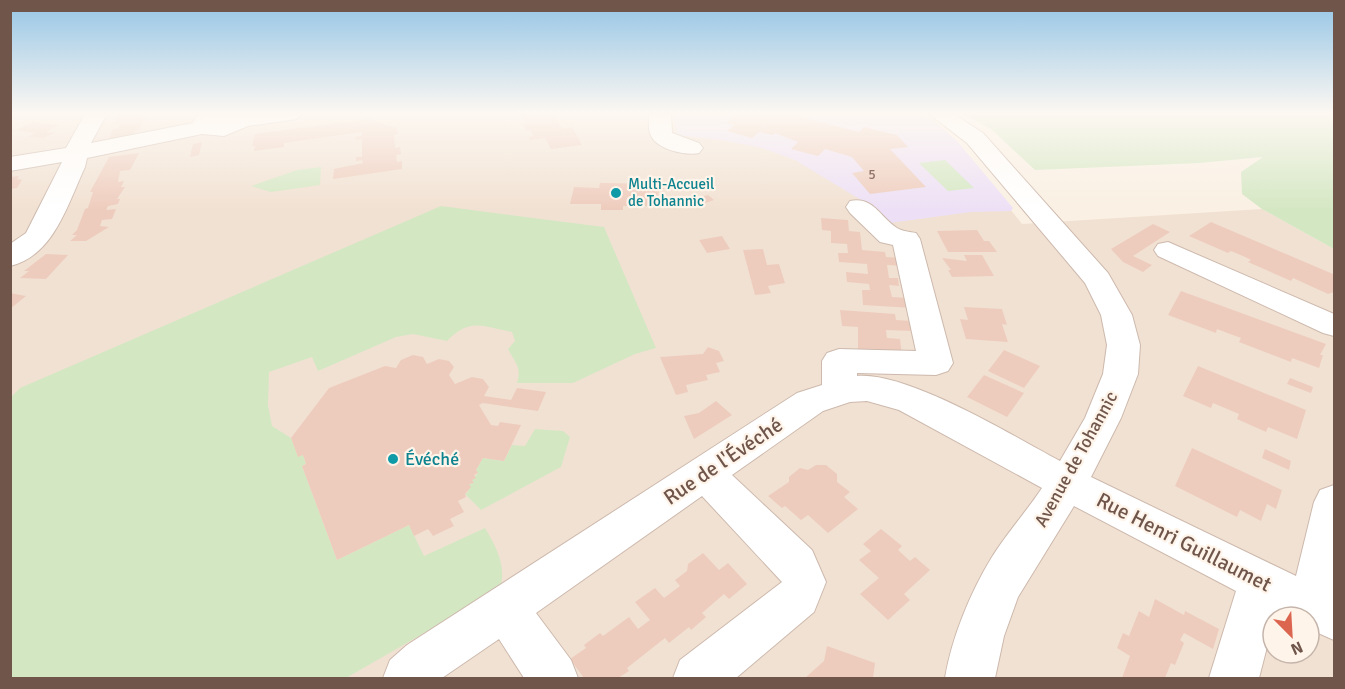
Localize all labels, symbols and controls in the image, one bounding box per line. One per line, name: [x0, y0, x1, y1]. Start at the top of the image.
house number: 5: [868, 166, 876, 183]
place label: Multi-Accueil de Tohannic: [628, 175, 714, 210]
marker: Multi-Accueil de Tohannic: [609, 186, 623, 200]
street label: Avenue de Tohannic: [1030, 387, 1122, 531]
street label: Rue de l'Évéché: [659, 412, 787, 510]
place label: Évéché: [405, 448, 459, 470]
marker: Évéché: [386, 452, 400, 466]
street label: Rue Henri Guillaumet: [1092, 487, 1276, 597]
north arrow: [1261, 605, 1321, 665]
text: N: [1288, 636, 1306, 659]

